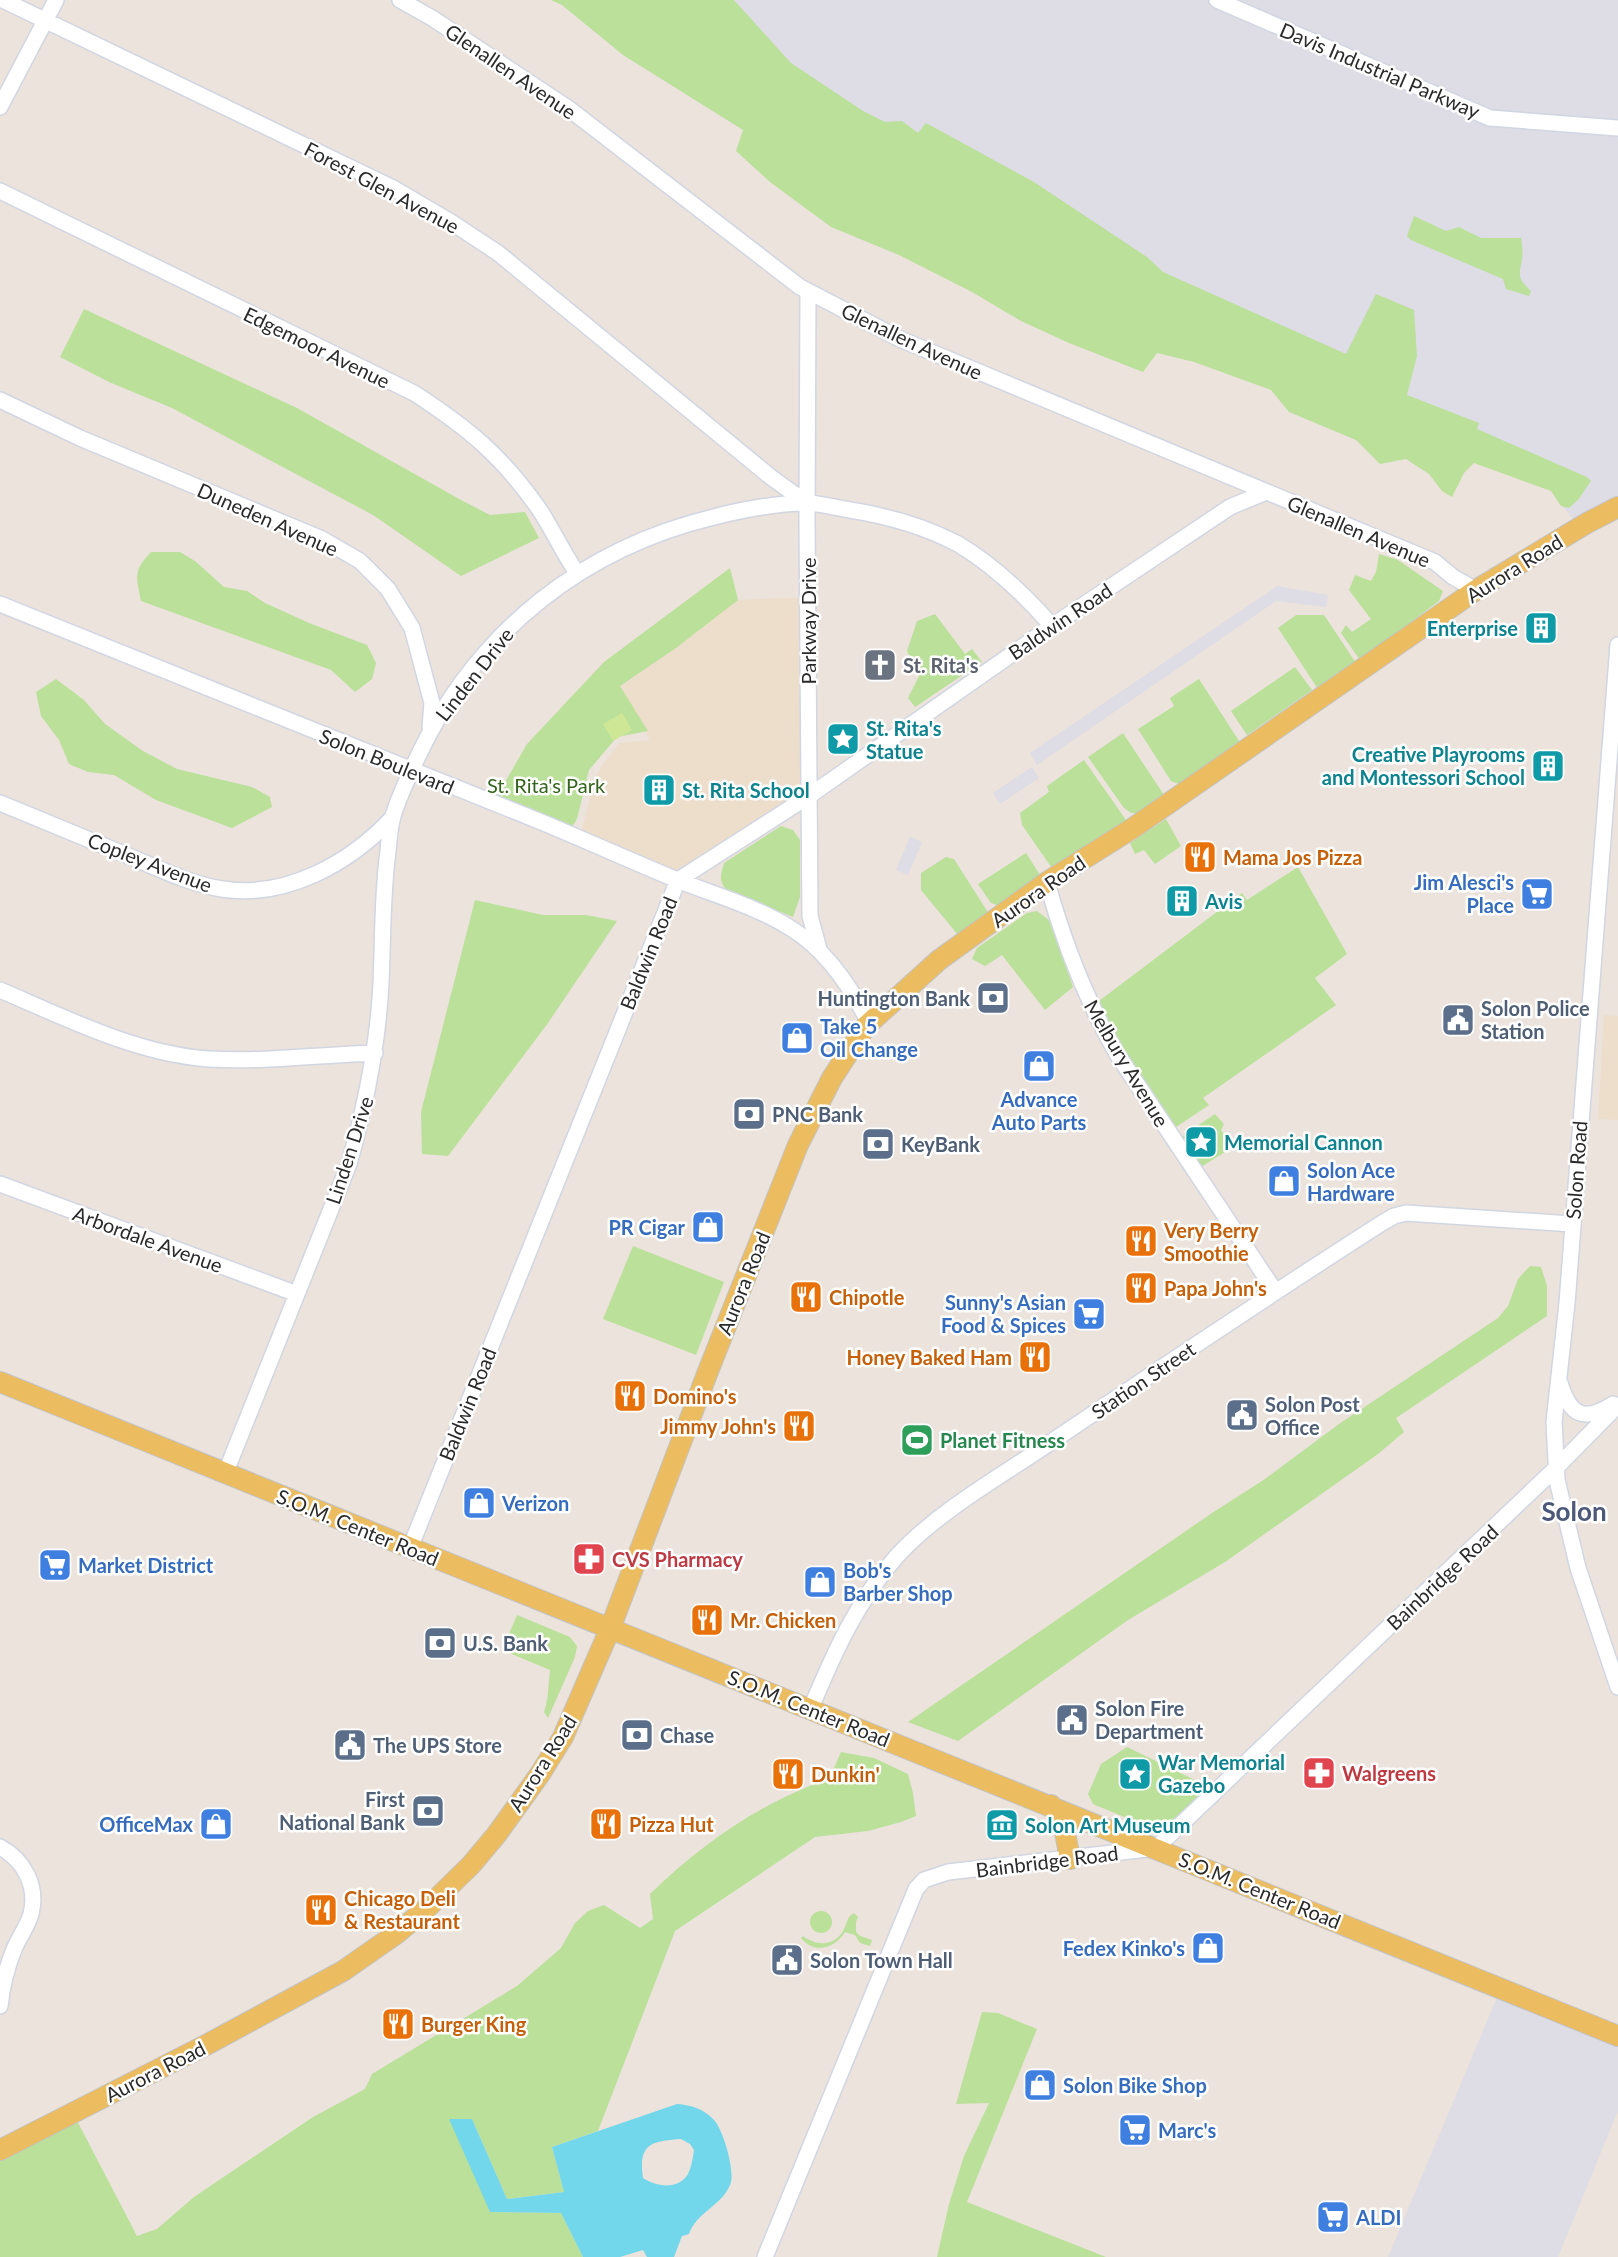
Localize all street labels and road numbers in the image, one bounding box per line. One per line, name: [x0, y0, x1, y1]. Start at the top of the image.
street label: Davis Industrial Parkway: [1276, 17, 1484, 123]
street label: Glenallen Avenue: [441, 18, 581, 124]
street label: Forest Glen Avenue: [301, 136, 463, 238]
street label: Glenallen Avenue: [838, 298, 986, 384]
street label: Edgemoor Avenue: [240, 301, 394, 393]
street label: Duneden Avenue: [194, 477, 342, 561]
street label: Glenallen Avenue: [1284, 490, 1434, 572]
street label: Aurora Road: [1461, 529, 1567, 607]
street label: Parkway Drive: [796, 558, 820, 684]
street label: Baldwin Road: [1004, 578, 1116, 664]
street label: Linden Drive: [430, 623, 518, 725]
street label: Solon Boulevard: [316, 723, 458, 799]
street label: Copley Avenue: [84, 827, 216, 897]
street label: Aurora Road: [986, 850, 1090, 932]
street label: Baldwin Road: [614, 893, 682, 1013]
street label: Melbury Avenue: [1080, 995, 1174, 1131]
street label: Linden Drive: [320, 1093, 378, 1207]
street label: Solon Road: [1561, 1120, 1591, 1220]
street label: Arbordale Avenue: [70, 1201, 226, 1277]
street label: Aurora Road: [711, 1228, 775, 1338]
street label: Station Street: [1087, 1337, 1199, 1423]
street label: Baldwin Road: [433, 1344, 501, 1464]
street label: S.O.M. Center Road: [274, 1484, 442, 1570]
street label: Bainbridge Road: [1381, 1519, 1503, 1635]
street label: S.O.M. Center Road: [725, 1665, 893, 1751]
street label: Aurora Road: [503, 1710, 581, 1816]
street label: Bainbridge Road: [974, 1840, 1120, 1882]
street label: S.O.M. Center Road: [1176, 1847, 1344, 1933]
street label: Aurora Road: [101, 2036, 209, 2106]

